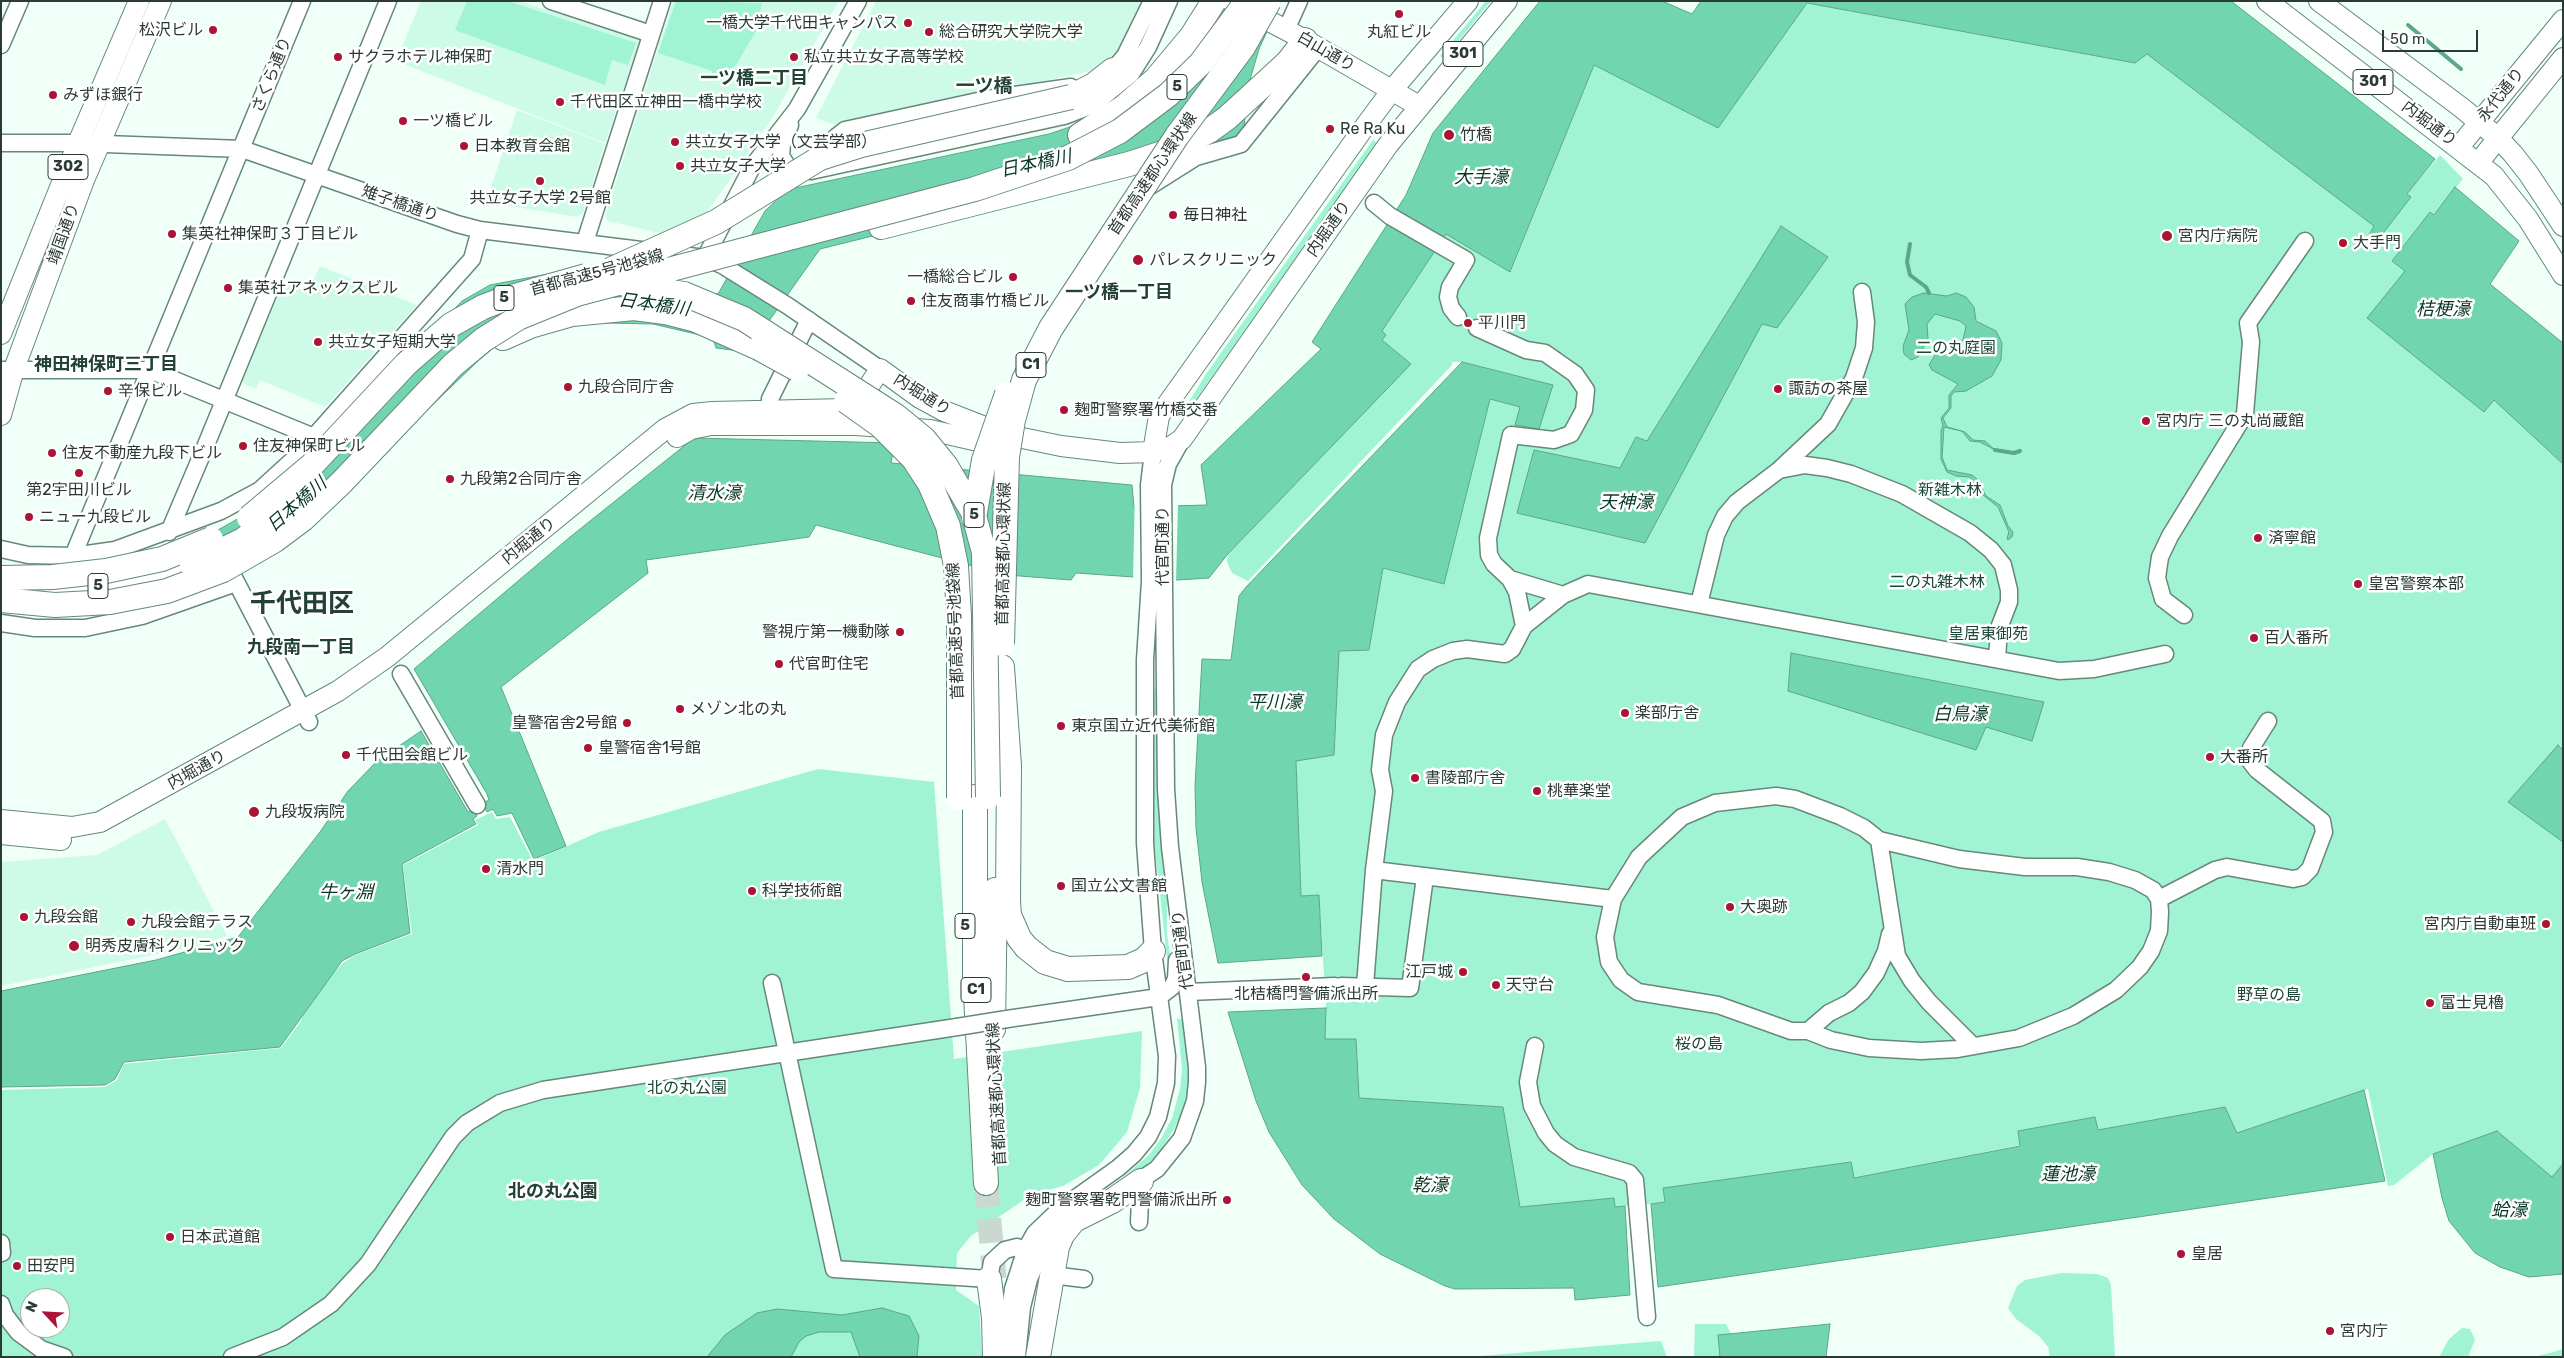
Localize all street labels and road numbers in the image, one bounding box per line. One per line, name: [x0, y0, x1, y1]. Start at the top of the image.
street label: 白山通り: [1293, 28, 1359, 76]
street label: さくら通り: [248, 34, 296, 116]
road number: 301: [1443, 42, 1483, 66]
street label: 永代通り: [2473, 64, 2529, 126]
road number: 301: [2353, 70, 2393, 94]
road number: 5: [1167, 74, 1187, 100]
street label: 内堀通り: [2398, 97, 2460, 151]
street label: 首都高速都心環状線: [1105, 109, 1201, 239]
road number: 302: [48, 154, 88, 180]
street label: 雉子橋通り: [359, 182, 441, 226]
street label: 内堀通り: [1303, 197, 1355, 261]
street label: 靖国通り: [44, 201, 84, 267]
street label: 首都高速5号池袋線: [528, 246, 666, 300]
road number: 5: [494, 286, 514, 310]
road number: C1: [1016, 352, 1046, 378]
street label: 内堀通り: [890, 370, 954, 420]
street label: 首都高速都心環状線: [993, 482, 1015, 626]
road number: 5: [964, 502, 984, 528]
street label: 代官町通り: [1153, 506, 1173, 586]
street label: 内堀通り: [498, 513, 560, 569]
street label: 首都高速5号池袋線: [944, 562, 968, 700]
road number: 5: [88, 574, 108, 598]
street label: 内堀通り: [164, 746, 230, 794]
street label: 代官町通り: [1169, 909, 1197, 991]
road number: 5: [955, 914, 975, 938]
road number: C1: [961, 978, 991, 1002]
street label: 首都高速都心環状線: [984, 1022, 1010, 1166]

